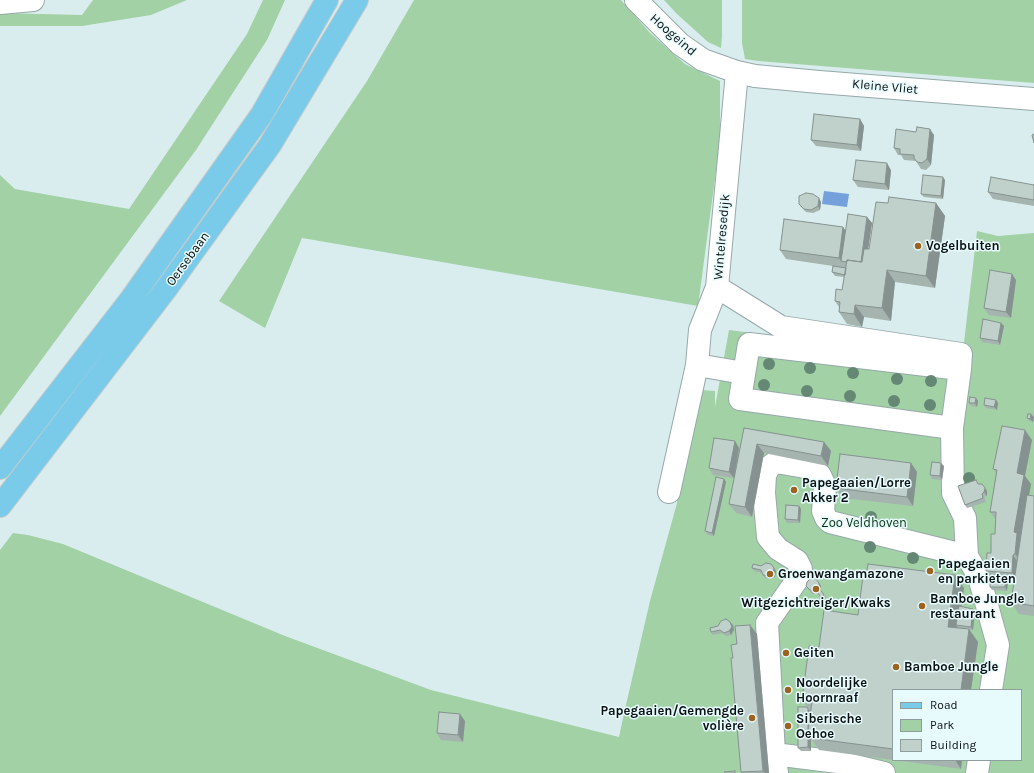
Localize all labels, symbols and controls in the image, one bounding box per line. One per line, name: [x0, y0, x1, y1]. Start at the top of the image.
street label: Hoogeind: [647, 11, 699, 59]
street label: Kleine Vliet: [851, 76, 919, 98]
street label: Wintelresedijk: [710, 193, 734, 281]
street label: Oersebaan: [163, 229, 213, 289]
place label: Vogelbuiten: [926, 238, 1000, 254]
marker: Vogelbuiten: [913, 241, 923, 251]
place label: Papegaaien/Lorre Akker 2: [802, 475, 911, 506]
marker: Papegaaien/Lorre Akker 2: [789, 485, 799, 495]
park label: Zoo Veldhoven: [821, 515, 907, 531]
place label: Papegaaien en parkieten: [938, 556, 1016, 587]
place label: Groenwangamazone: [778, 566, 904, 582]
marker: Papegaaien en parkieten: [925, 566, 935, 576]
marker: Groenwangamazone: [765, 569, 775, 579]
marker: Witgezichtreiger/Kwaks: [811, 584, 821, 594]
place label: Bamboe Jungle restaurant: [930, 591, 1024, 622]
place label: Witgezichtreiger/Kwaks: [741, 595, 891, 611]
marker: Bamboe Jungle restaurant: [917, 601, 927, 611]
place label: Geiten: [794, 645, 834, 661]
marker: Geiten: [781, 648, 791, 658]
place label: Bamboe Jungle: [904, 659, 998, 675]
marker: Bamboe Jungle: [891, 662, 901, 672]
place label: Noordelijke Hoornraaf: [796, 675, 867, 706]
marker: Noordelijke Hoornraaf: [783, 685, 793, 695]
legend: [892, 689, 1022, 761]
text: Road: [930, 698, 958, 712]
place label: Papegaaien/Gemengde volière: [600, 703, 744, 734]
place label: Siberische Oehoe: [796, 711, 862, 742]
marker: Papegaaien/Gemengde volière: [747, 713, 757, 723]
text: Park: [930, 718, 954, 732]
marker: Siberische Oehoe: [783, 721, 793, 731]
text: Building: [930, 738, 976, 752]

